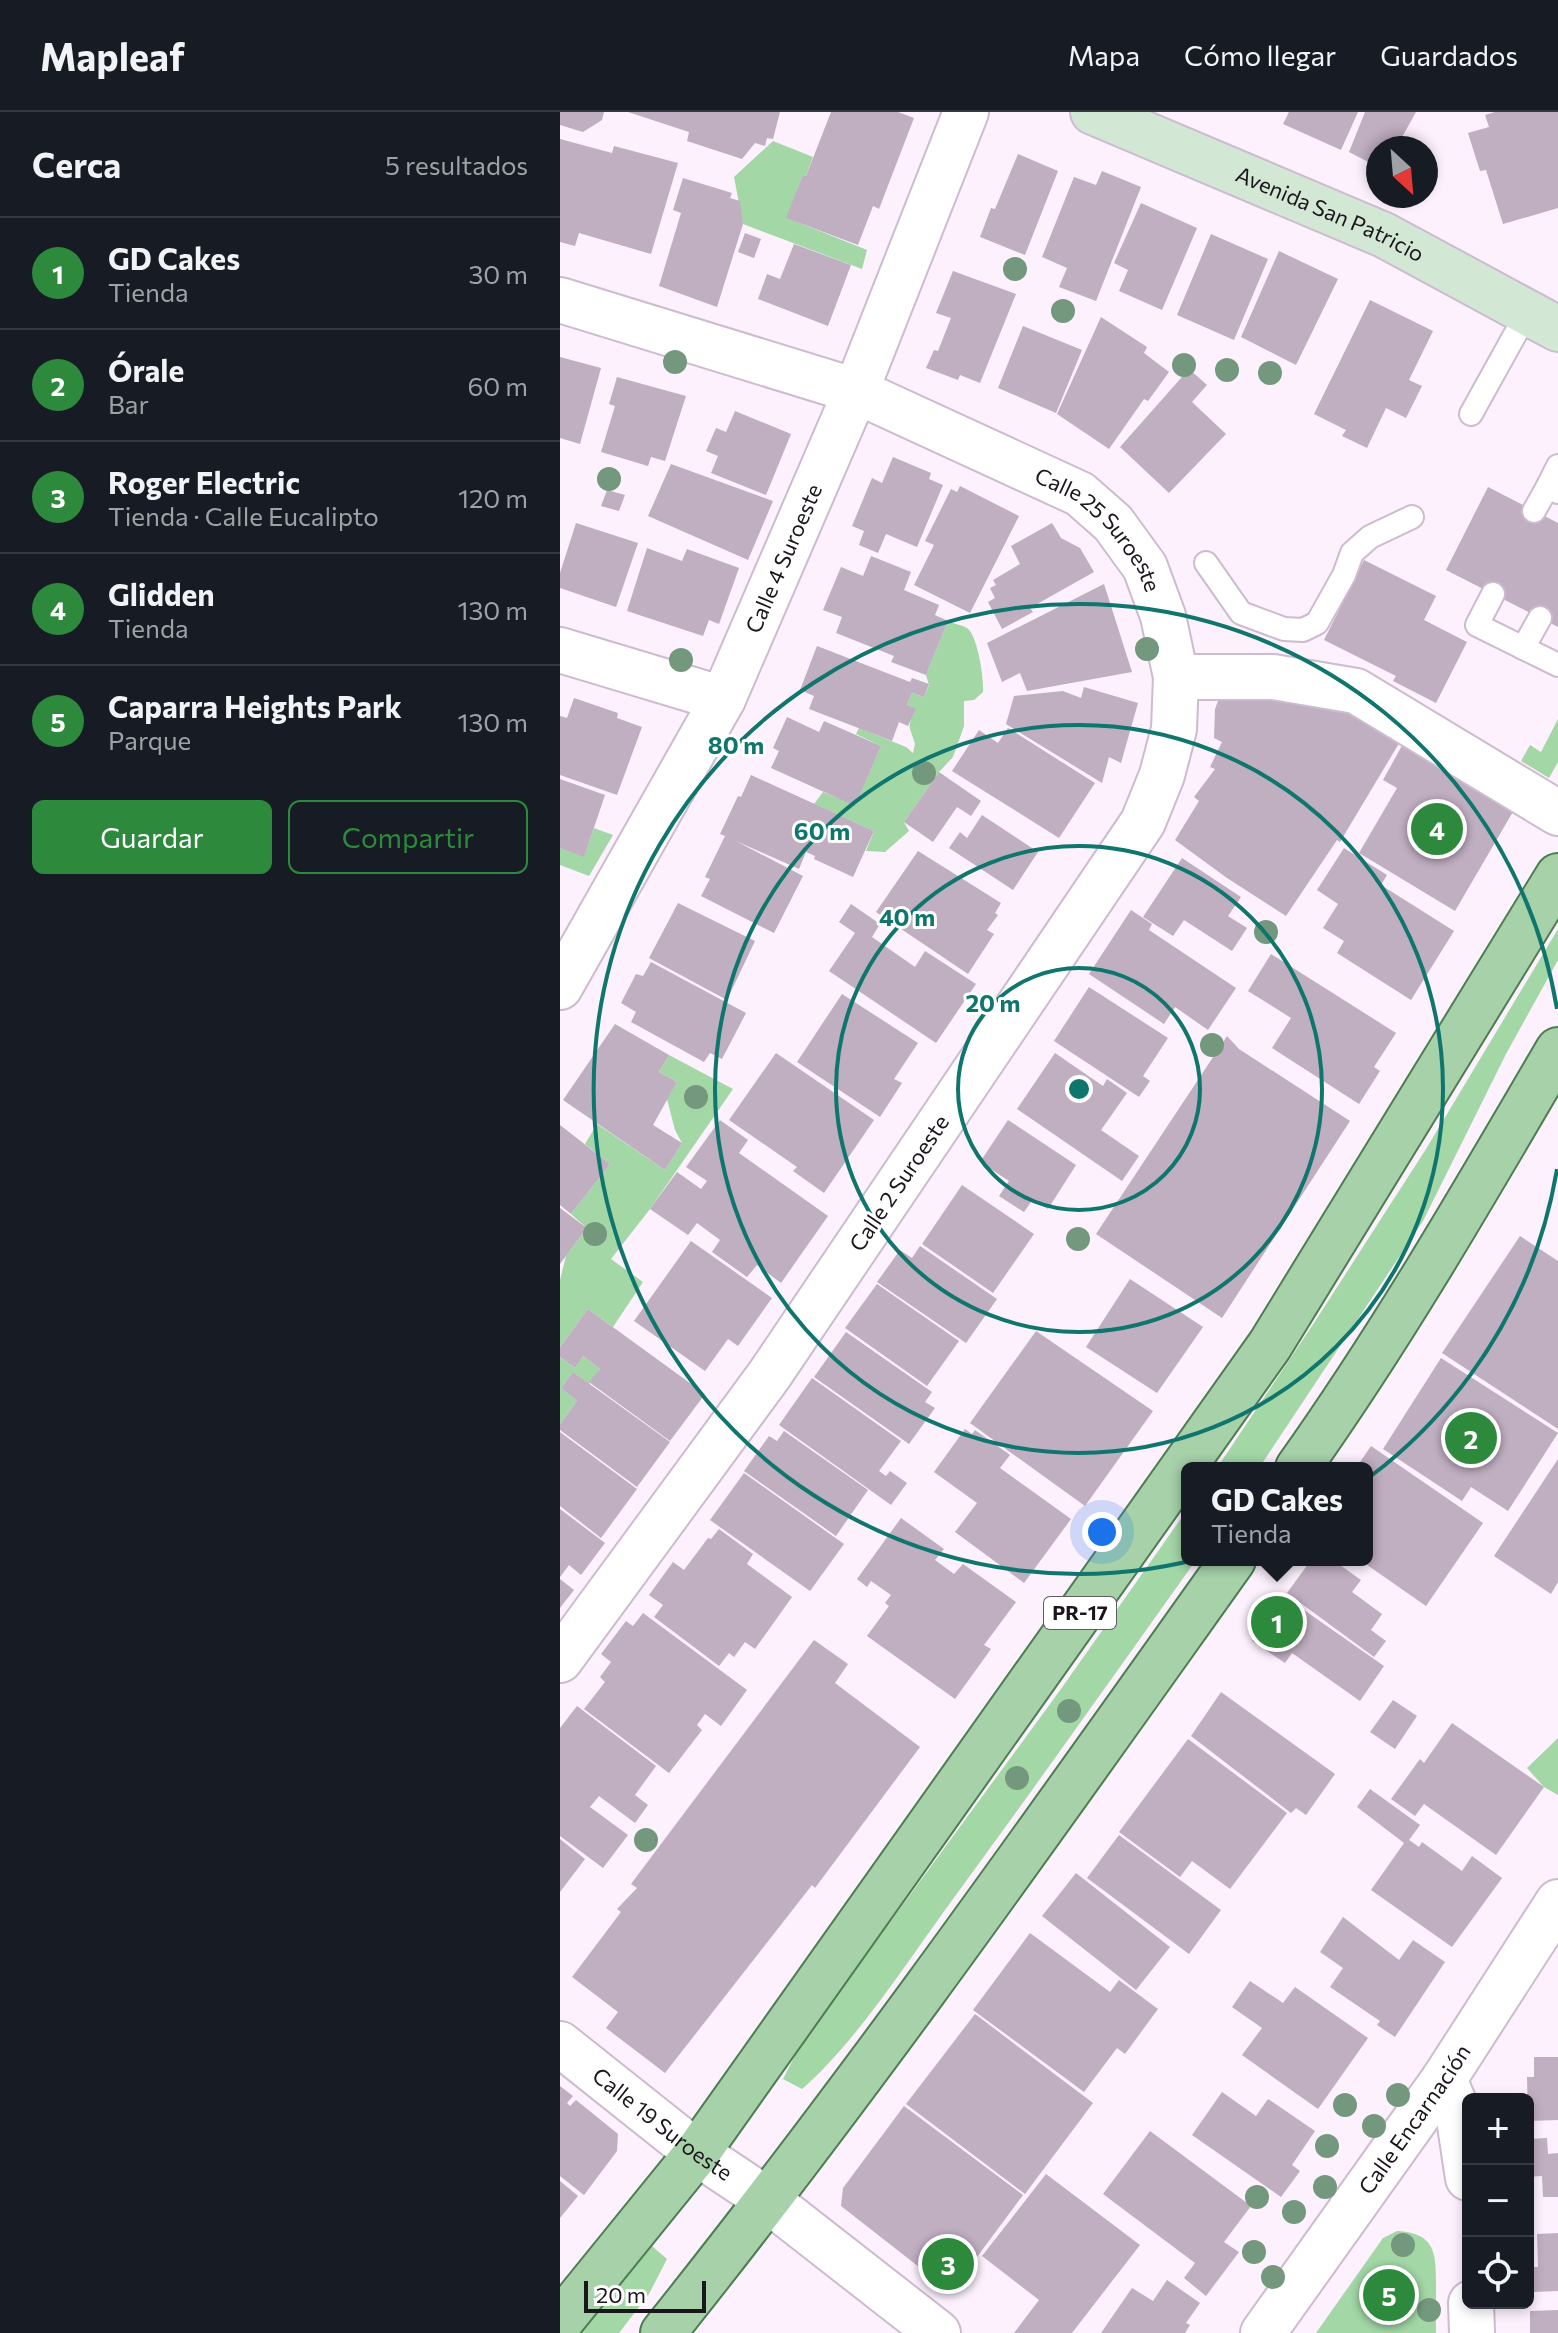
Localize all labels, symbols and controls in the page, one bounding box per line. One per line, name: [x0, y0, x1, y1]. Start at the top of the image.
text: Mapleaf: [40, 32, 185, 79]
text: Mapa: [1068, 38, 1140, 72]
text: Cómo llegar: [1184, 38, 1336, 72]
text: Guardados: [1380, 38, 1518, 72]
north arrow: [1366, 136, 1438, 208]
text: Cerca: [32, 143, 121, 185]
text: 5 resultados: [385, 149, 528, 180]
street label: Avenida San Patricio: [1232, 160, 1429, 267]
text: GD Cakes: [108, 239, 240, 276]
text: 1: [52, 258, 64, 289]
text: 30 m: [469, 258, 528, 289]
text: Tienda: [108, 276, 189, 307]
text: Órale: [108, 351, 184, 388]
text: 2: [51, 370, 65, 401]
text: 60 m: [468, 370, 528, 401]
text: Bar: [108, 388, 149, 419]
street label: Calle 25 Suroeste: [1031, 461, 1167, 595]
text: Roger Electric: [108, 463, 300, 500]
street label: Calle 4 Suroeste: [739, 480, 827, 637]
text: 3: [50, 482, 66, 513]
text: 120 m: [458, 482, 528, 513]
text: Tienda · Calle Eucalipto: [108, 500, 379, 531]
text: Glidden: [108, 575, 215, 612]
text: 4: [50, 594, 66, 625]
text: 130 m: [457, 594, 528, 625]
text: Tienda: [108, 612, 189, 643]
text: Caparra Heights Park: [108, 687, 402, 724]
text: 5: [50, 706, 66, 737]
text: 130 m: [457, 706, 528, 737]
text: Parque: [108, 724, 191, 755]
text: 80 m: [708, 730, 764, 759]
pin: 4: [1411, 799, 1463, 859]
button: Guardar: [32, 800, 272, 874]
button: Compartir: [288, 800, 528, 874]
text: 60 m: [794, 816, 850, 845]
text: 40 m: [879, 902, 935, 931]
text: 20 m: [966, 988, 1020, 1017]
centre of rings: [1065, 1075, 1093, 1103]
street label: Calle 2 Suroeste: [843, 1109, 954, 1256]
pin: 2: [1445, 1408, 1497, 1468]
popup: [1181, 1462, 1373, 1566]
text: GD Cakes: [1211, 1480, 1343, 1517]
your location: [1082, 1512, 1122, 1552]
text: Tienda: [1211, 1517, 1292, 1548]
pin: 1: [1251, 1592, 1303, 1652]
road number: PR-17: [1044, 1597, 1116, 1629]
street label: Calle Encarnación: [1352, 2039, 1476, 2199]
street label: Calle 19 Suroeste: [587, 2061, 738, 2186]
map controls: [1462, 2093, 1534, 2309]
button: +: [1462, 2093, 1534, 2165]
button: −: [1462, 2165, 1534, 2237]
pin: 3: [922, 2234, 974, 2294]
button: locate: [1462, 2237, 1534, 2309]
pin: 5: [1363, 2265, 1415, 2325]
scale bar: [584, 2277, 706, 2313]
text: 20 m: [596, 2281, 646, 2308]

